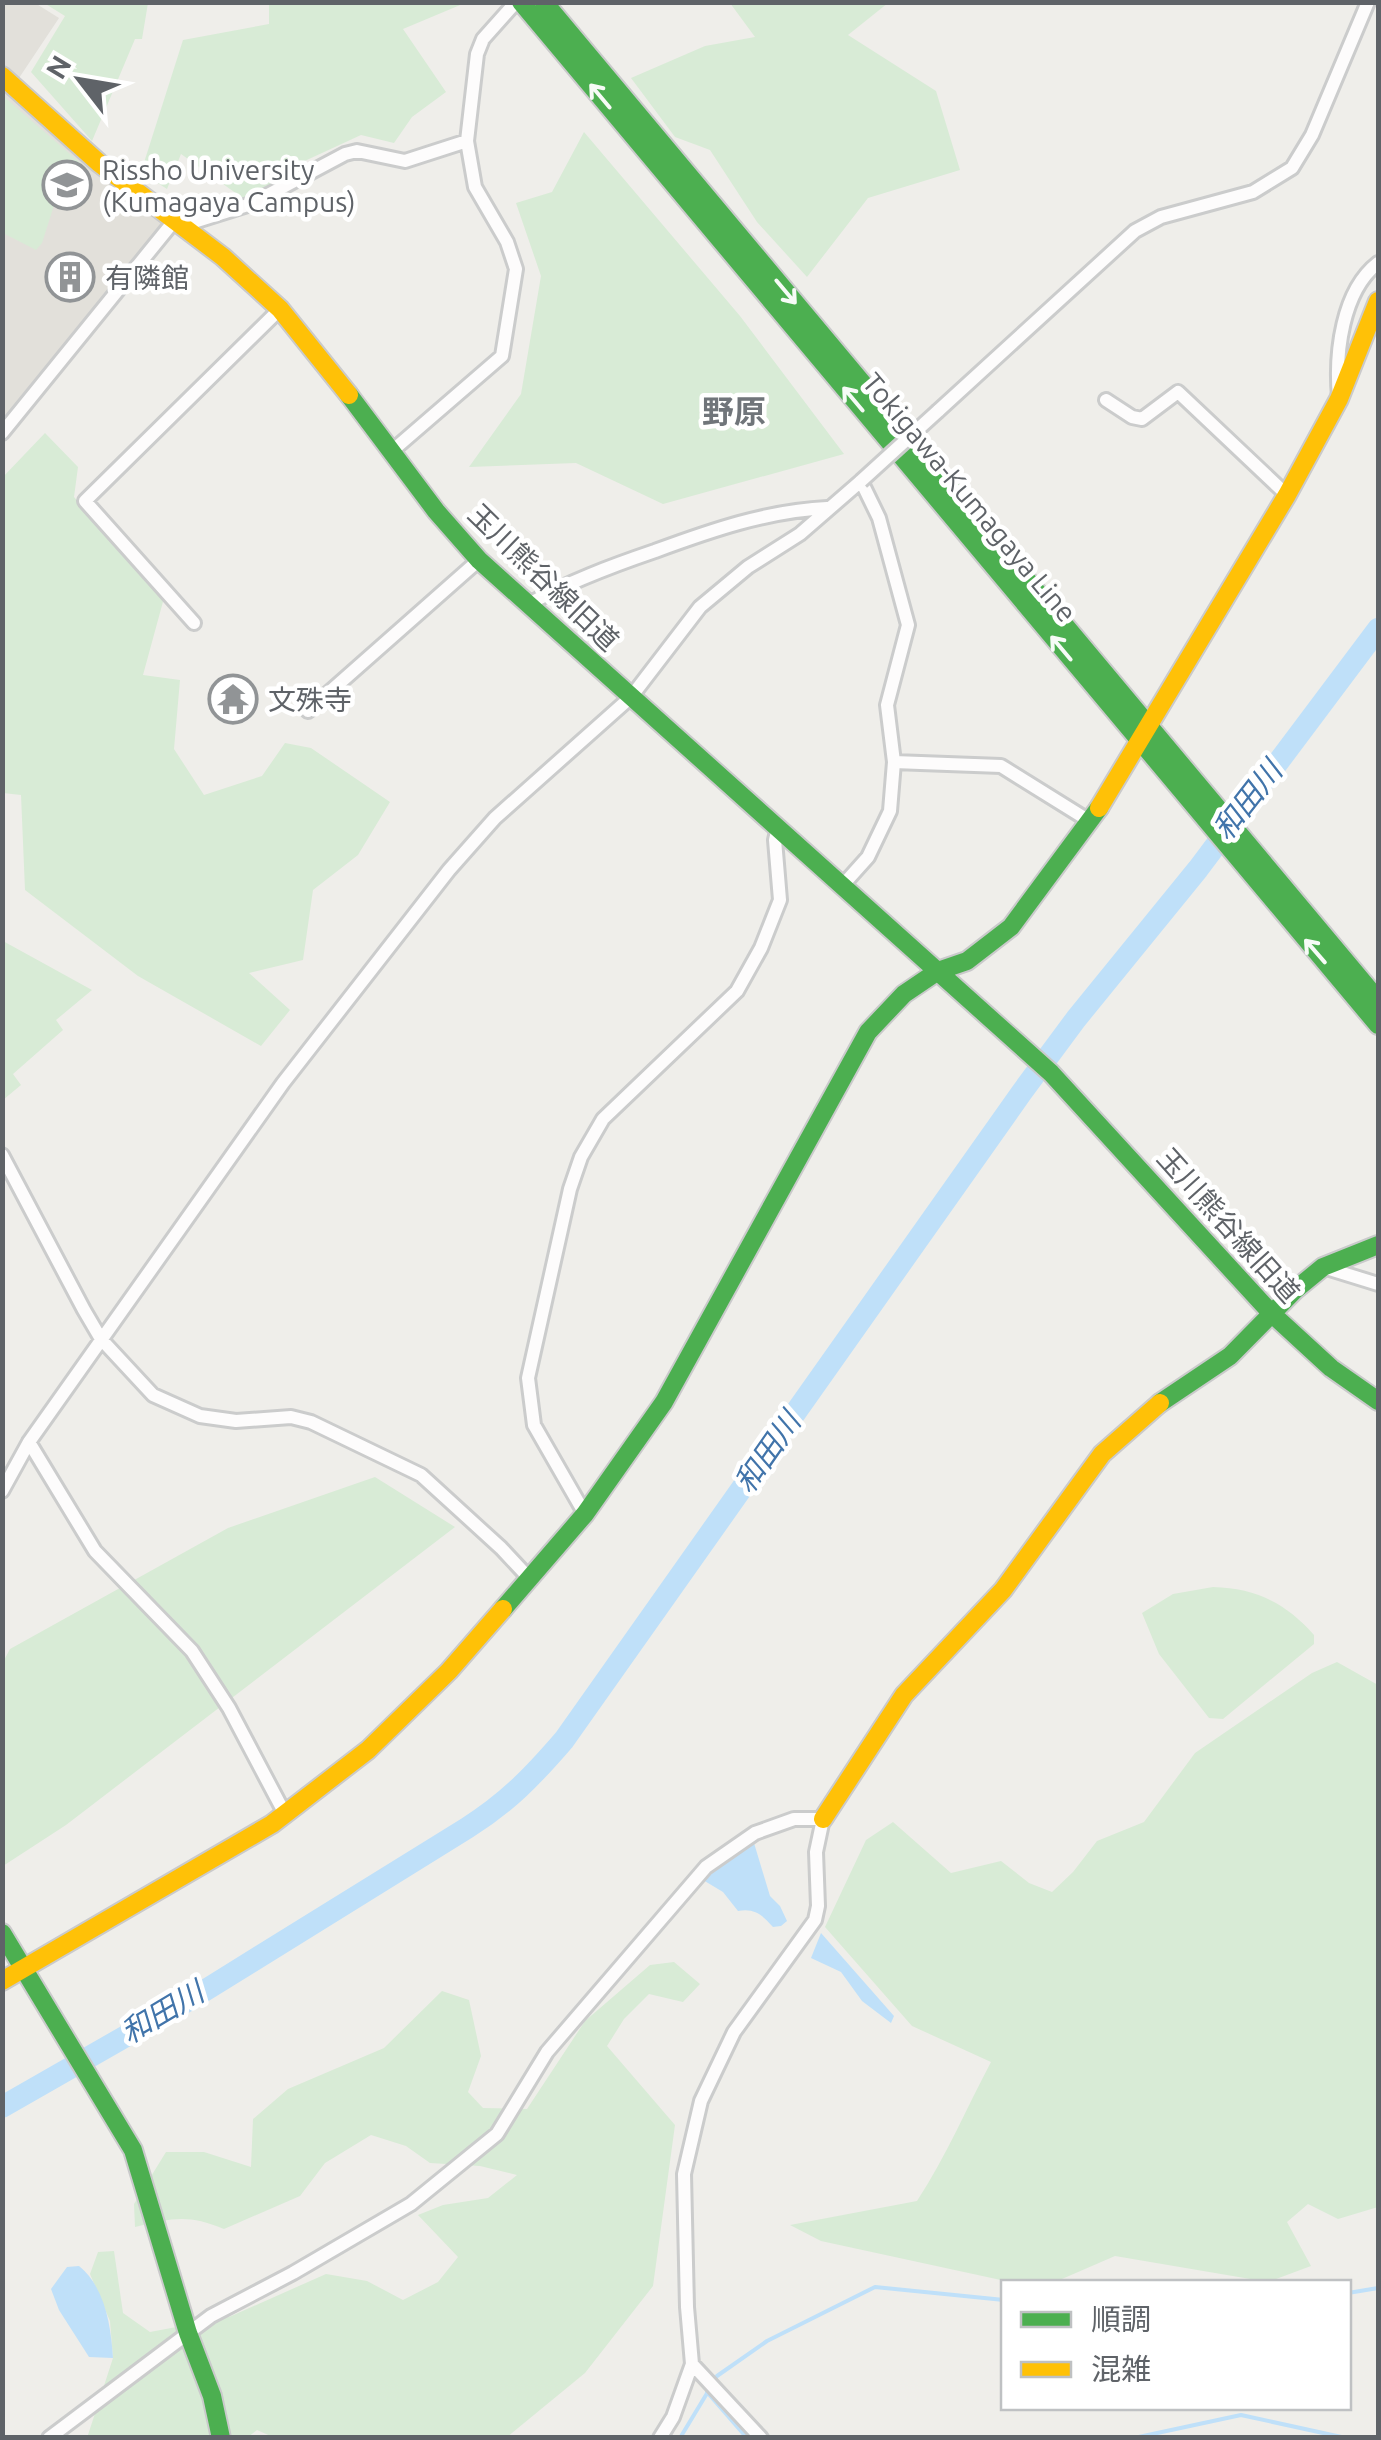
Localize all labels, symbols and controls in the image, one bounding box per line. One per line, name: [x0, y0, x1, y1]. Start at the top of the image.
north arrow: [30, 30, 130, 130]
text: N: [39, 50, 77, 84]
one-way arrow: [589, 83, 611, 109]
place label: Rissho University (Kumagaya Campus): [102, 154, 356, 218]
school or university icon: Rissho University (Kumagaya Campus): [41, 159, 93, 211]
building icon: 有隣館: [44, 251, 96, 303]
place label: 有隣館: [105, 262, 189, 293]
one-way arrow: [774, 279, 797, 304]
street label: Tokigawa-Kumagaya Line: [857, 366, 1083, 628]
one-way arrow: [842, 387, 864, 413]
district label: 野原: [702, 393, 766, 429]
street label: 玉川熊谷線旧道: [463, 498, 625, 656]
one-way arrow: [1051, 636, 1073, 662]
temple icon: 文殊寺: [207, 673, 259, 725]
place label: 文殊寺: [268, 684, 352, 715]
water label: 和田川: [1206, 752, 1290, 846]
one-way arrow: [1305, 938, 1327, 964]
street label: 玉川熊谷線旧道: [1152, 1142, 1306, 1308]
water label: 和田川: [727, 1403, 808, 1499]
water label: 和田川: [115, 1973, 212, 2050]
legend: [1001, 2280, 1351, 2410]
text: 順調: [1091, 2302, 1151, 2336]
text: 混雑: [1091, 2352, 1151, 2386]

